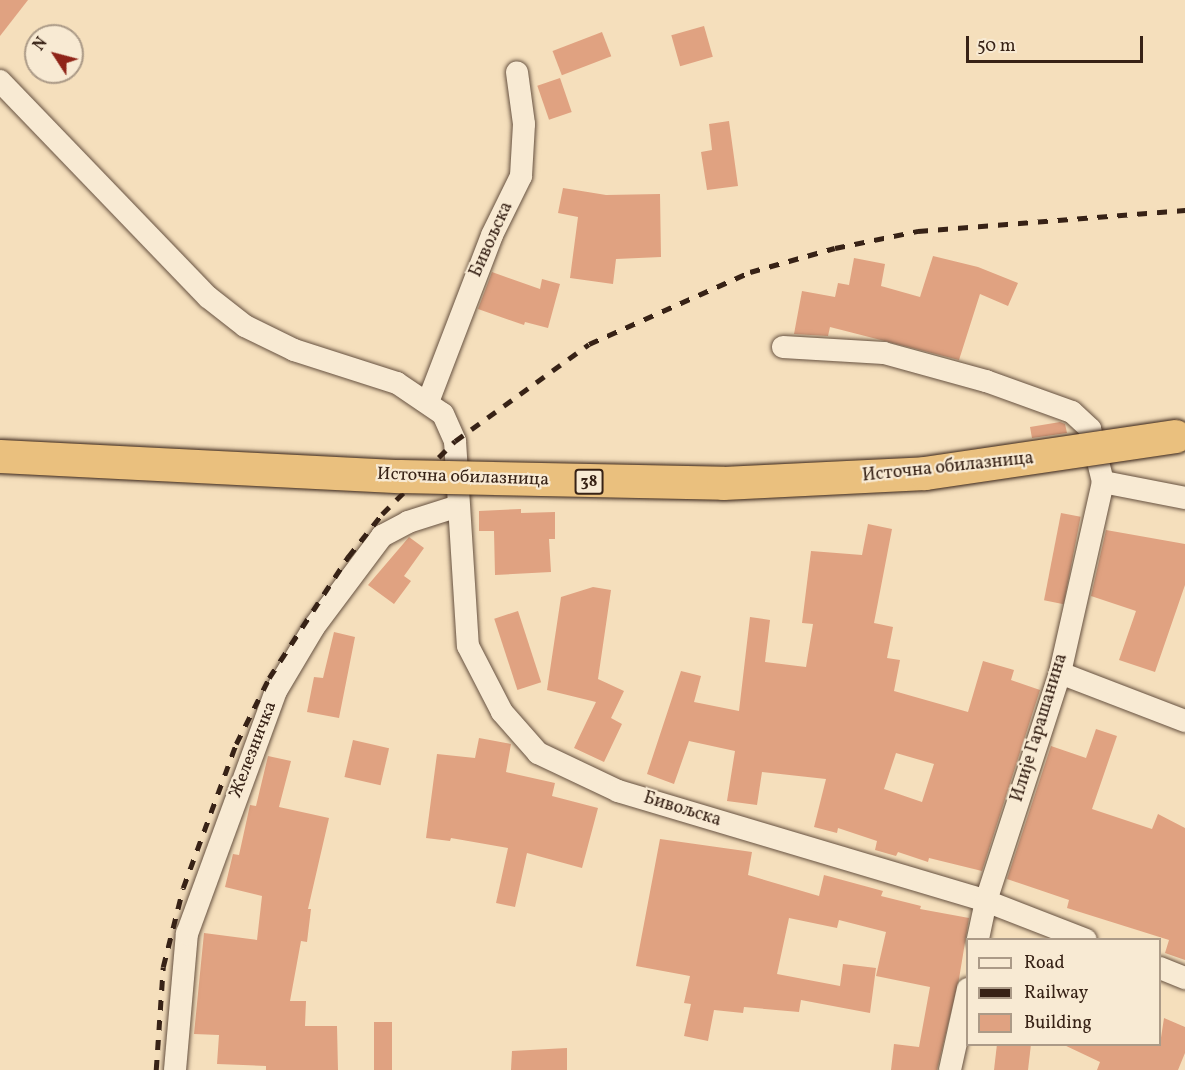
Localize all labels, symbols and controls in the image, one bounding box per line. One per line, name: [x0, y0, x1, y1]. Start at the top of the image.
north arrow: [24, 24, 84, 84]
scale bar: [969, 24, 1146, 62]
text: N: [29, 33, 53, 56]
text: 50 m: [977, 34, 1016, 59]
street label: Бивољска: [466, 199, 518, 281]
street label: Источна обилазница: [861, 448, 1035, 488]
street label: Источна обилазница: [377, 464, 549, 492]
road number: 38: [574, 469, 604, 495]
street label: Илије Гарашанина: [1007, 651, 1073, 805]
street label: Железничка: [226, 699, 282, 801]
street label: Бивољска: [641, 788, 723, 832]
legend: [966, 938, 1161, 1046]
text: Road: [1024, 951, 1065, 976]
text: Railway: [1024, 981, 1088, 1006]
text: Building: [1024, 1011, 1092, 1036]

